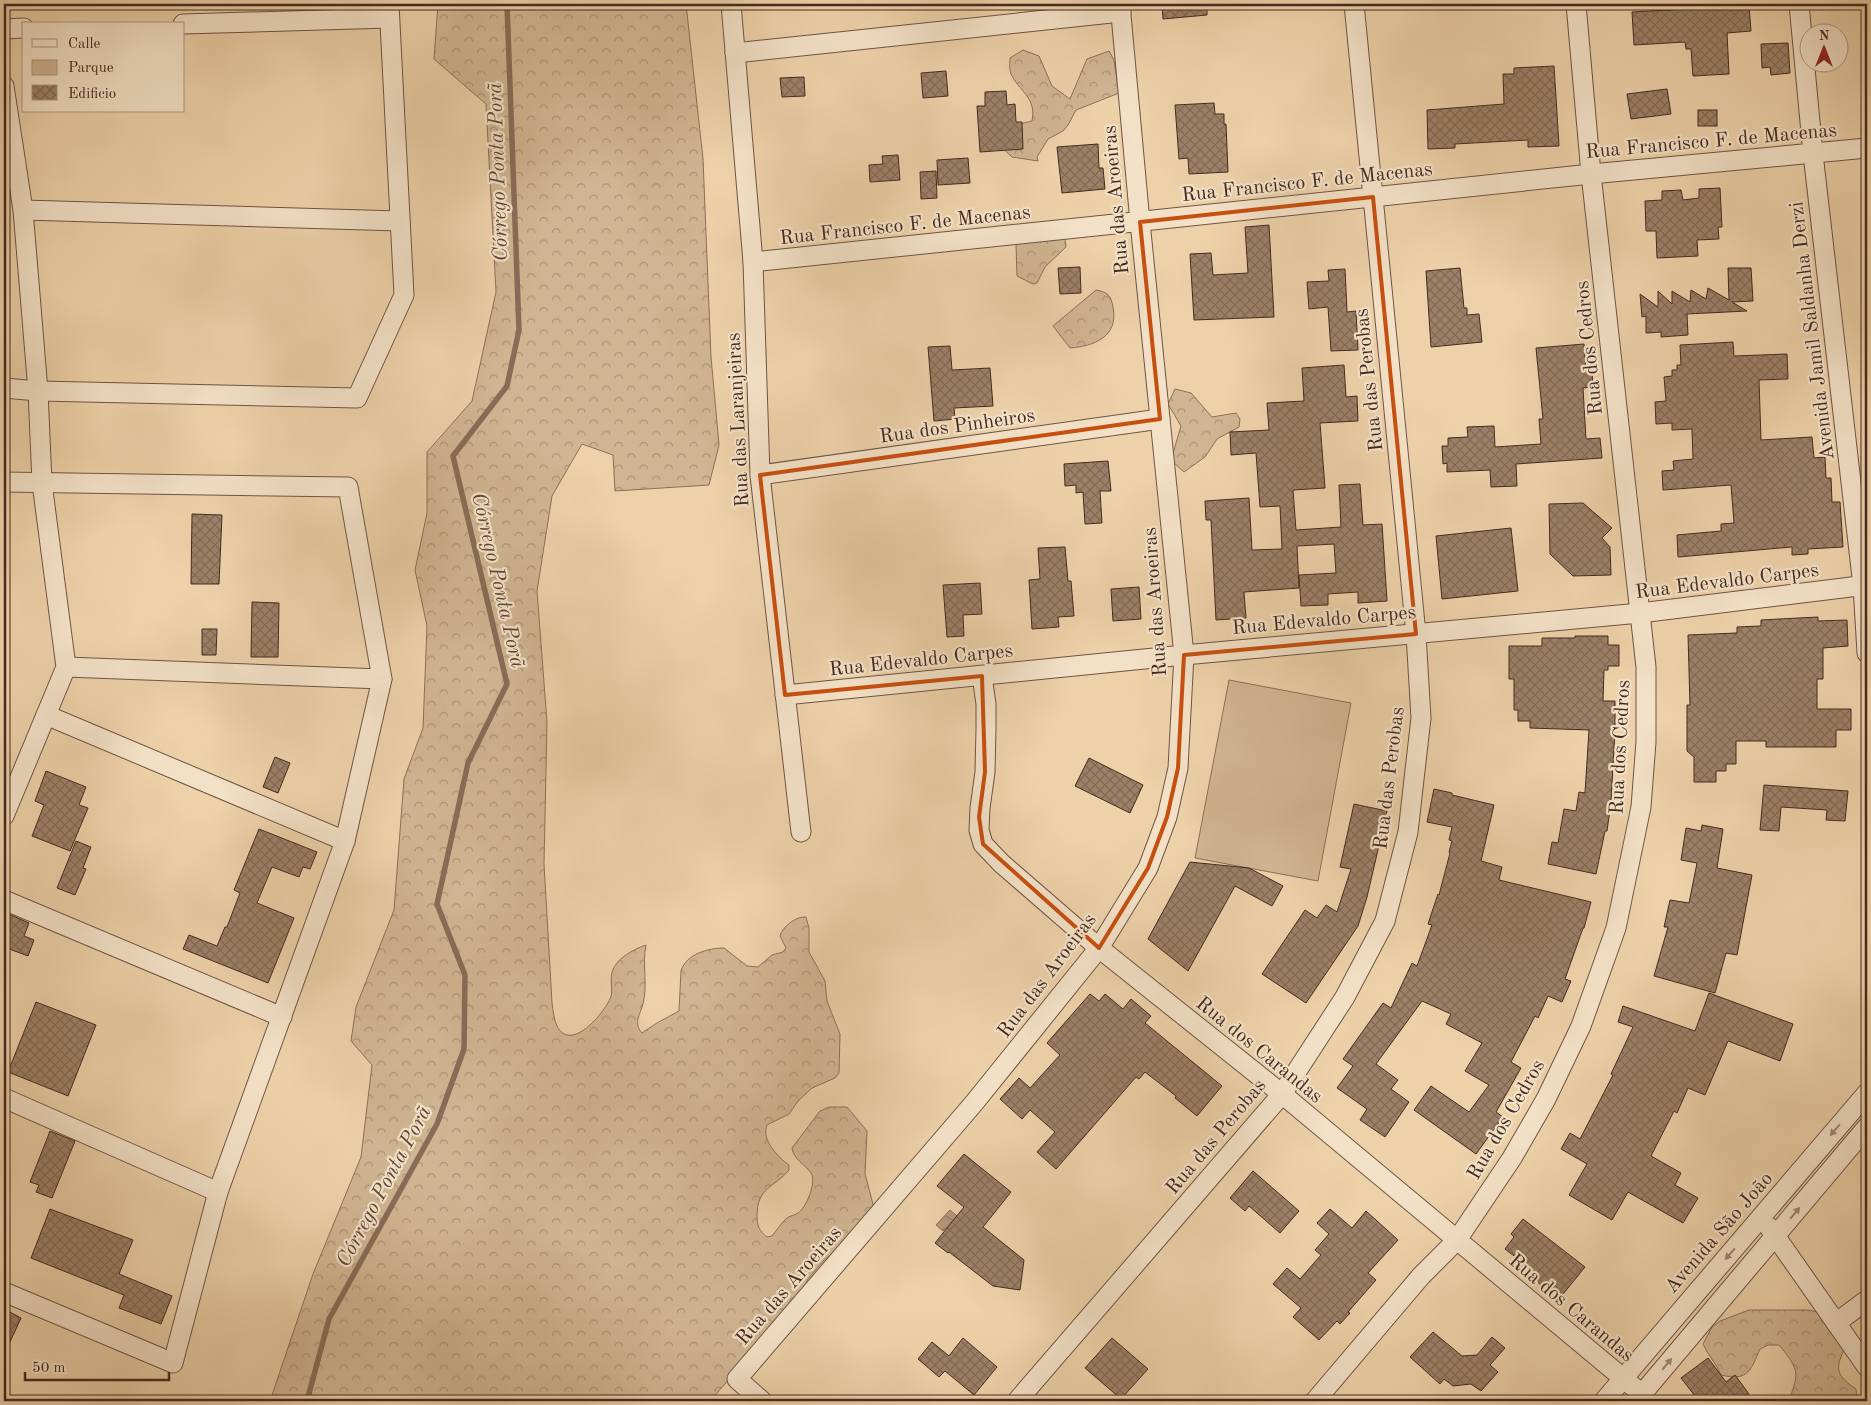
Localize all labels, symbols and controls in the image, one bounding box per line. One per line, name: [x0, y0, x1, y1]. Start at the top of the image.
legend: [22, 22, 185, 112]
north arrow: [1798, 22, 1848, 72]
text: N: [1819, 29, 1830, 43]
text: Calle: [68, 37, 101, 52]
text: Parque: [68, 61, 114, 76]
water label: Córrego Ponta Porã: [485, 82, 512, 262]
text: Edificio: [68, 87, 116, 102]
street label: Rua Francisco F. de Macenas: [1585, 121, 1838, 163]
street label: Rua das Aroeiras: [1101, 124, 1133, 275]
street label: Rua Francisco F. de Macenas: [1181, 160, 1434, 206]
street label: Avenida Jamil Saldanha Derzi: [1787, 200, 1839, 461]
street label: Rua Francisco F. de Macenas: [779, 203, 1032, 249]
street label: Rua dos Cedros: [1573, 280, 1607, 416]
street label: Rua das Perobas: [1353, 307, 1387, 452]
street label: Rua das Laranjeiras: [724, 332, 754, 508]
street label: Rua dos Pinheiros: [878, 406, 1037, 448]
water label: Córrego Ponta Porã: [467, 491, 528, 670]
street label: Rua das Aroeiras: [1141, 526, 1171, 677]
street label: Rua Edevaldo Carpes: [1634, 561, 1820, 603]
street label: Rua Edevaldo Carpes: [1231, 603, 1417, 639]
street label: Rua Edevaldo Carpes: [828, 641, 1014, 681]
street label: Rua dos Cedros: [1607, 679, 1635, 815]
street label: Rua das Perobas: [1371, 706, 1409, 851]
street label: Rua das Aroeiras: [995, 910, 1101, 1042]
street label: Rua dos Carandas: [1192, 994, 1326, 1108]
street label: Rua dos Cedros: [1464, 1057, 1549, 1183]
street label: Rua das Perobas: [1163, 1076, 1270, 1199]
water label: Córrego Ponta Porã: [333, 1103, 436, 1271]
one-way arrow: [1830, 1124, 1841, 1137]
street label: Avenida São João: [1662, 1169, 1777, 1298]
one-way arrow: [1789, 1207, 1800, 1219]
street label: Rua das Aroeiras: [733, 1223, 846, 1349]
one-way arrow: [1724, 1247, 1735, 1260]
street label: Rua dos Carandas: [1504, 1251, 1637, 1366]
scale bar: [25, 1350, 169, 1382]
one-way arrow: [1662, 1358, 1673, 1371]
text: 50 m: [32, 1361, 66, 1376]

